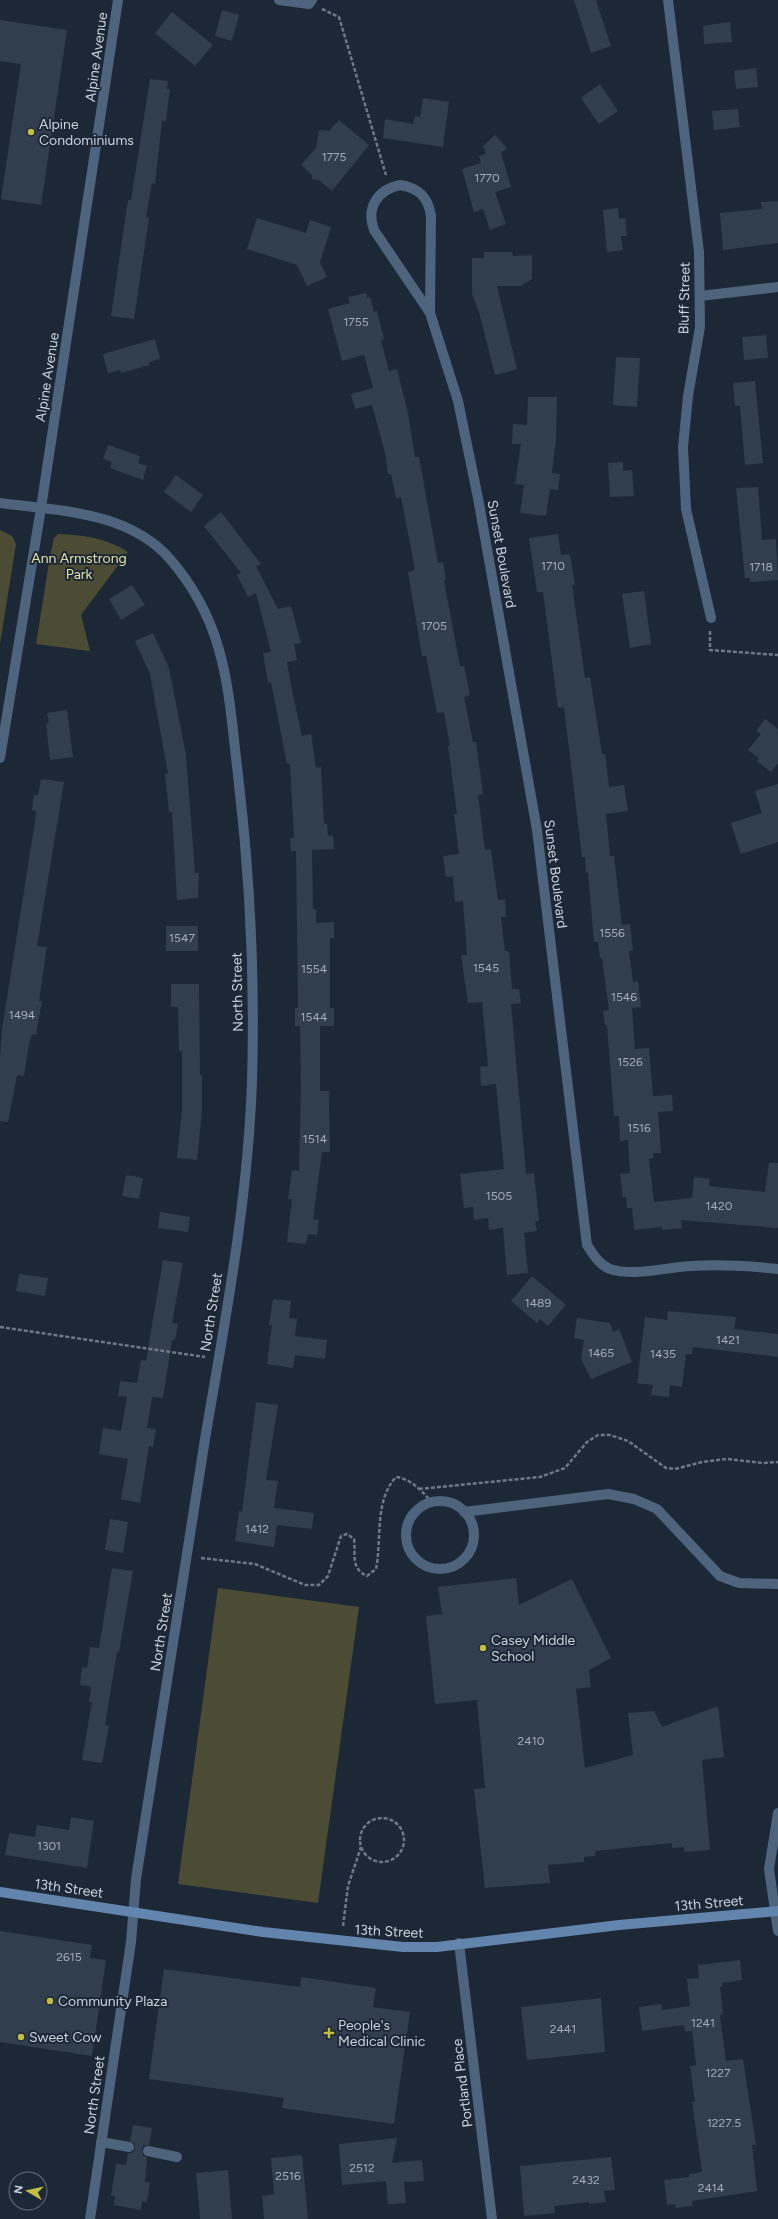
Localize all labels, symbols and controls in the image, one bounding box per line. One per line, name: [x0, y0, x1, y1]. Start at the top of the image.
street label: Alpine Avenue: [82, 11, 111, 103]
place label: Alpine Condominiums: [39, 116, 134, 149]
marker: Alpine Condominiums: [26, 127, 36, 137]
house number: 1775: [322, 150, 346, 164]
house number: 1770: [474, 171, 500, 185]
street label: Bluff Street: [675, 262, 694, 334]
house number: 1755: [343, 315, 369, 329]
street label: Alpine Avenue: [32, 331, 63, 423]
street label: Sunset Boulevard: [484, 499, 519, 609]
park label: Ann Armstrong Park: [31, 550, 127, 583]
house number: 1710: [541, 559, 565, 573]
house number: 1718: [749, 560, 773, 574]
house number: 1705: [421, 619, 447, 633]
street label: Sunset Boulevard: [540, 819, 571, 929]
house number: 1556: [599, 926, 625, 940]
house number: 1547: [169, 931, 195, 945]
street label: North Street: [228, 952, 247, 1032]
house number: 1545: [473, 961, 499, 975]
house number: 1554: [301, 962, 328, 976]
house number: 1546: [611, 990, 637, 1004]
house number: 1494: [9, 1008, 36, 1022]
house number: 1544: [301, 1010, 328, 1024]
house number: 1526: [617, 1055, 643, 1069]
house number: 1516: [627, 1121, 651, 1135]
house number: 1514: [303, 1132, 328, 1146]
house number: 1505: [486, 1189, 512, 1203]
house number: 1420: [706, 1199, 733, 1213]
street label: North Street: [197, 1272, 226, 1353]
house number: 1489: [525, 1296, 551, 1310]
house number: 1421: [716, 1333, 740, 1347]
house number: 1465: [588, 1346, 614, 1360]
house number: 1435: [650, 1347, 676, 1361]
house number: 1412: [245, 1522, 269, 1536]
street label: North Street: [147, 1592, 176, 1673]
place label: Casey Middle School: [491, 1632, 576, 1665]
marker: Casey Middle School: [478, 1643, 488, 1653]
house number: 2410: [518, 1734, 545, 1748]
house number: 1301: [37, 1839, 61, 1853]
street label: 13th Street: [33, 1875, 104, 1902]
street label: 13th Street: [674, 1892, 744, 1915]
street label: 13th Street: [354, 1921, 424, 1942]
house number: 2615: [56, 1950, 82, 1964]
place label: Community Plaza: [58, 1993, 167, 2010]
marker: Community Plaza: [45, 1996, 55, 2006]
house number: 1241: [691, 2016, 715, 2030]
place label: People's Medical Clinic: [338, 2017, 426, 2050]
house number: 2441: [550, 2022, 576, 2036]
marker: People's Medical Clinic: [323, 2027, 335, 2039]
place label: Sweet Cow: [29, 2029, 101, 2046]
marker: Sweet Cow: [16, 2032, 26, 2042]
street label: Portland Place: [449, 2037, 476, 2128]
street label: North Street: [81, 2055, 108, 2136]
house number: 1227: [706, 2066, 731, 2080]
house number: 1227.5: [707, 2116, 741, 2130]
house number: 2512: [349, 2161, 375, 2175]
house number: 2516: [275, 2169, 301, 2183]
north arrow: [8, 2171, 48, 2211]
house number: 2432: [572, 2173, 600, 2187]
house number: 2414: [698, 2181, 725, 2195]
text: N: [12, 2184, 26, 2195]

